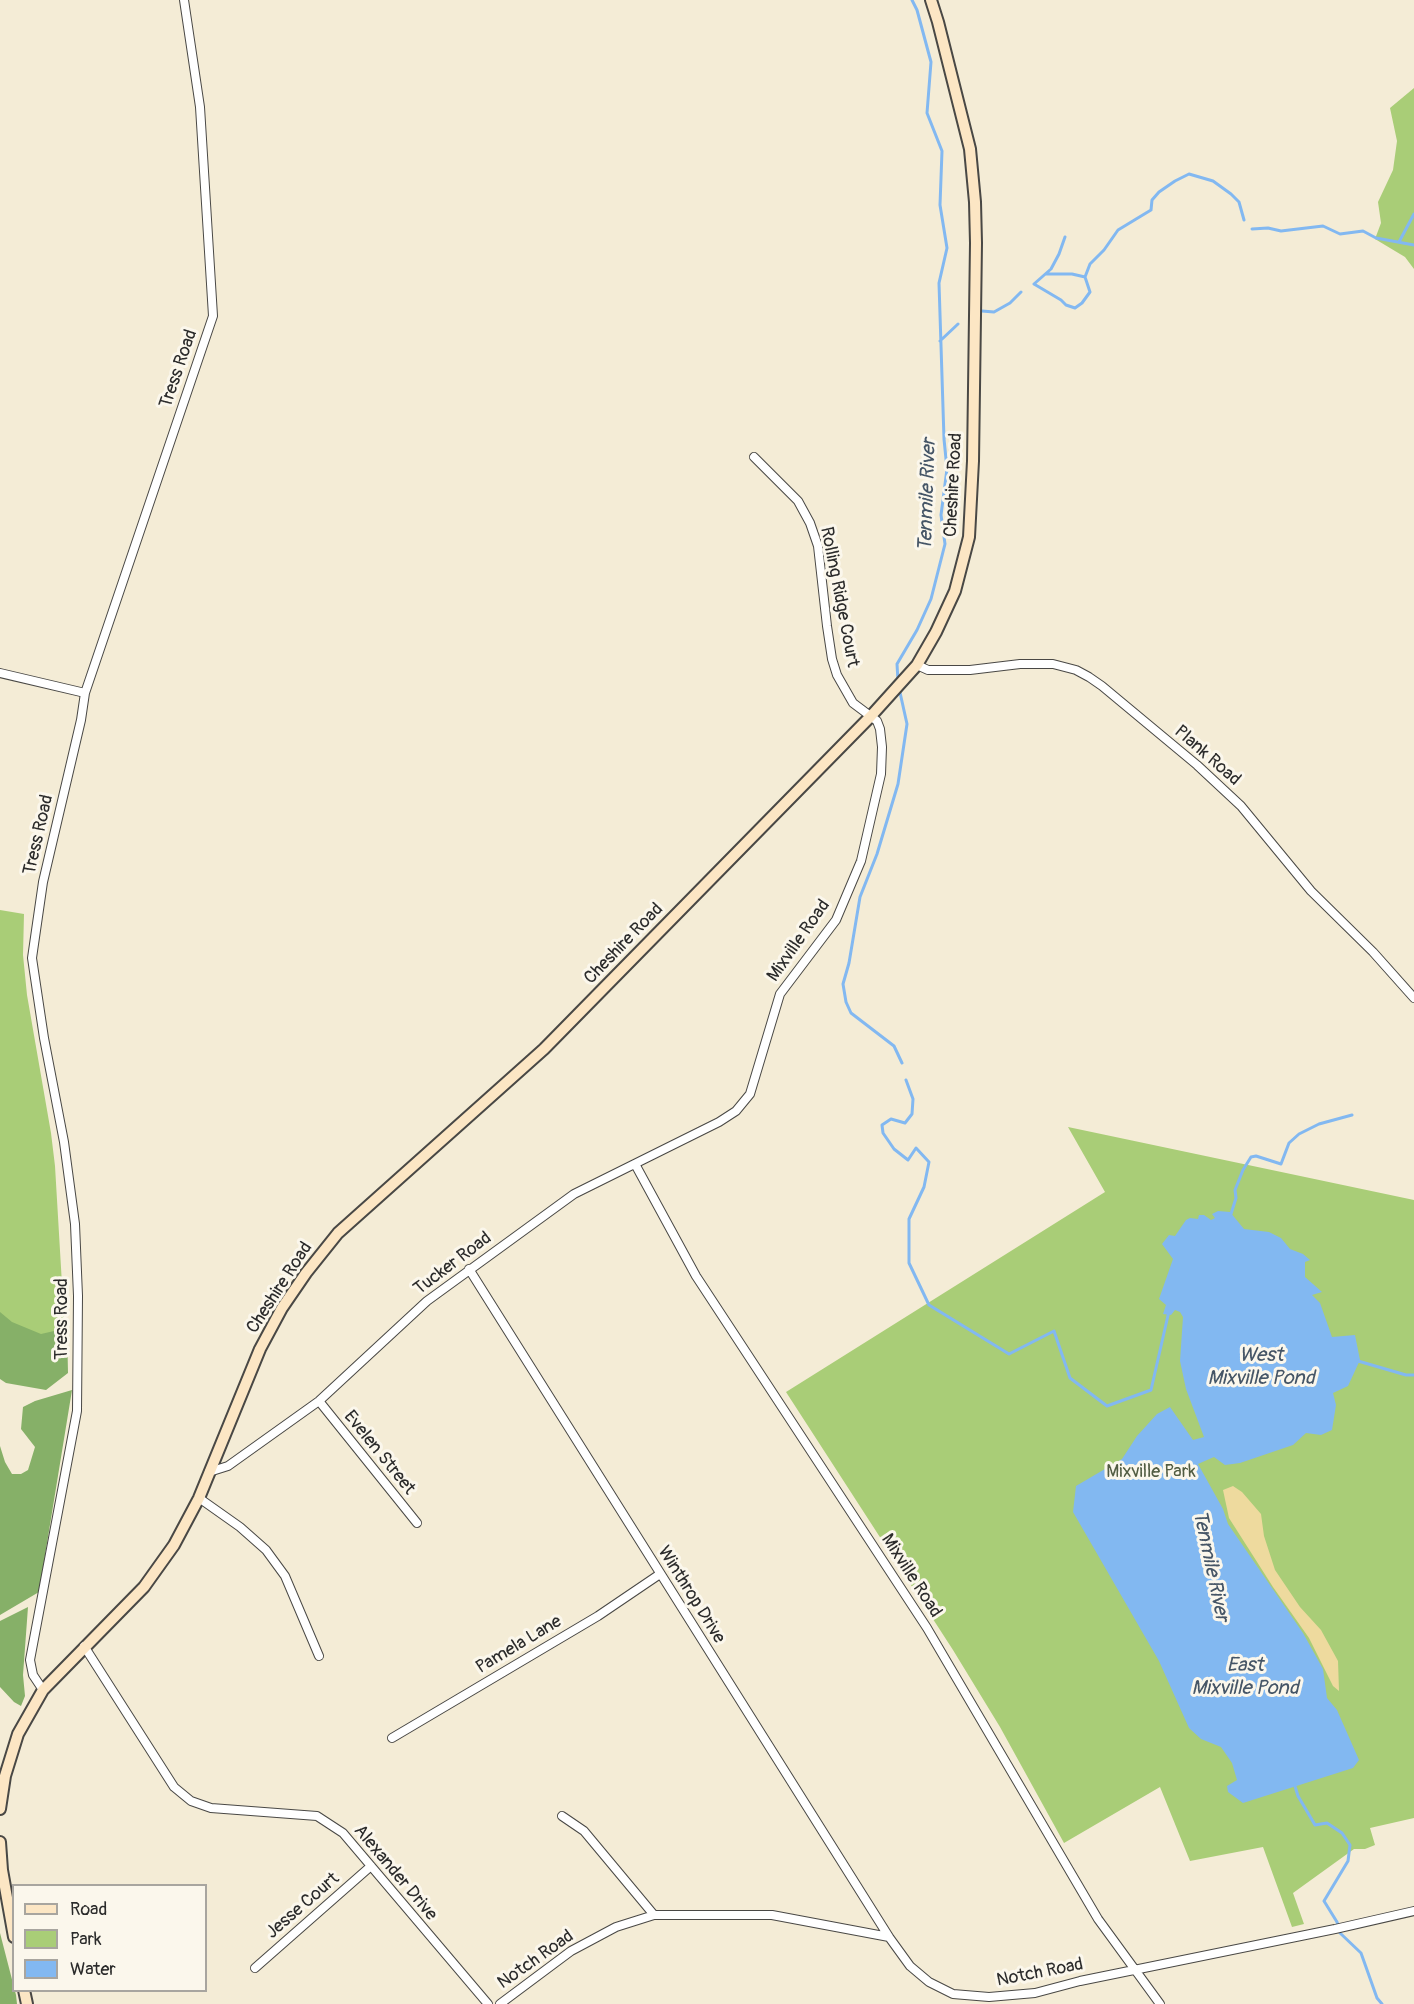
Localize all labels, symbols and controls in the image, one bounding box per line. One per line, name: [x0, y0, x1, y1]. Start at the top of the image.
street label: Tress Road: [155, 327, 203, 411]
street label: Cheshire Road: [940, 432, 968, 538]
water label: Tenmile River: [914, 438, 942, 552]
street label: Rolling Ridge Court: [815, 525, 863, 669]
street label: Plank Road: [1169, 721, 1245, 791]
street label: Tress Road: [19, 793, 59, 877]
street label: Mixville Road: [763, 896, 835, 986]
street label: Cheshire Road: [580, 899, 668, 989]
street label: Tucker Road: [410, 1228, 496, 1300]
street label: Cheshire Road: [243, 1238, 317, 1338]
street label: Tress Road: [51, 1278, 73, 1360]
water label: West Mixville Pond: [1208, 1344, 1314, 1391]
street label: Evelen Street: [338, 1407, 420, 1499]
park label: Mixville Park: [1106, 1461, 1196, 1483]
water label: Tenmile River: [1187, 1508, 1233, 1624]
street label: Mixville Road: [876, 1530, 946, 1622]
street label: Winthrop Drive: [652, 1542, 730, 1648]
street label: Pamela Lane: [472, 1611, 566, 1679]
water label: East Mixville Pond: [1192, 1654, 1298, 1701]
street label: Alexander Drive: [349, 1821, 441, 1925]
street label: Jesse Court: [262, 1868, 344, 1944]
legend: [12, 1884, 207, 1992]
text: Road: [70, 1898, 107, 1921]
street label: Notch Road: [494, 1926, 578, 1994]
text: Park: [70, 1928, 102, 1951]
street label: Notch Road: [995, 1954, 1085, 1992]
text: Water: [70, 1958, 116, 1981]

